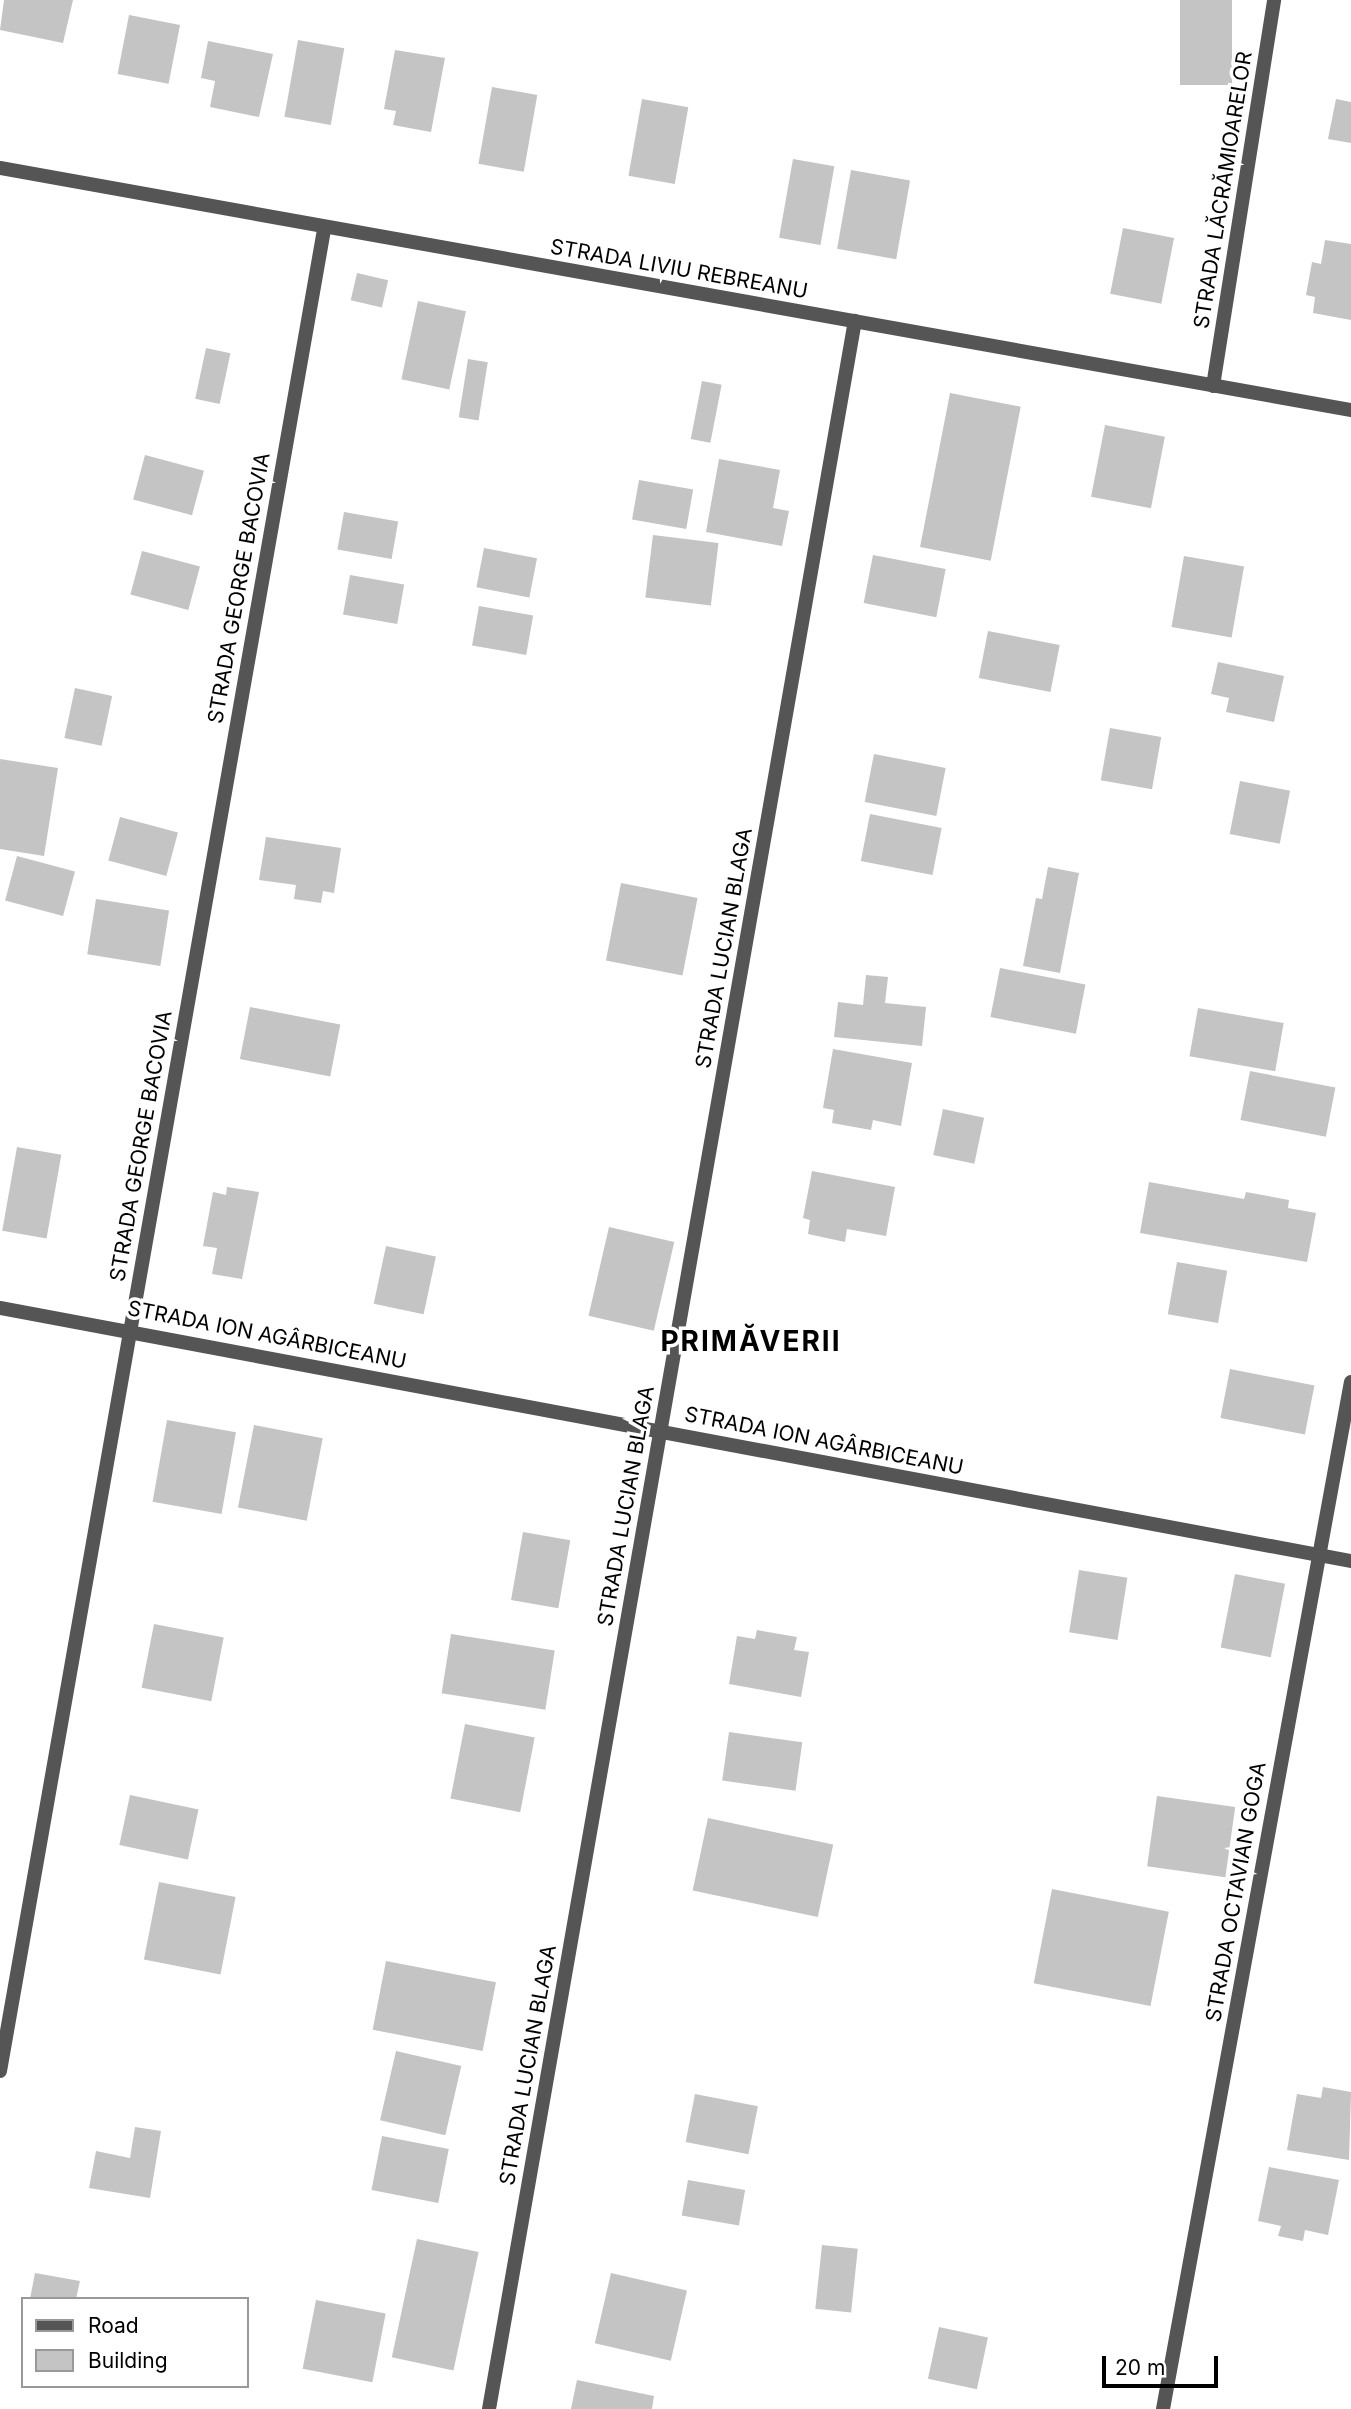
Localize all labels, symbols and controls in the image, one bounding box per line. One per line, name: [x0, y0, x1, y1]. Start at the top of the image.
street label: STRADA LĂCRĂMIOARELOR: [1189, 50, 1257, 330]
street label: STRADA LIVIU REBREANU: [548, 234, 810, 304]
street label: STRADA GEORGE BACOVIA: [203, 451, 275, 725]
street label: STRADA LUCIAN BLAGA: [690, 826, 758, 1070]
street label: STRADA GEORGE BACOVIA: [105, 1009, 177, 1283]
street label: STRADA ION AGÂRBICEANU: [125, 1296, 409, 1374]
district label: PRIMĂVERII: [662, 1324, 840, 1358]
street label: STRADA LUCIAN BLAGA: [592, 1384, 660, 1628]
street label: STRADA ION AGÂRBICEANU: [682, 1402, 966, 1480]
street label: STRADA OCTAVIAN GOGA: [1201, 1760, 1271, 2024]
street label: STRADA LUCIAN BLAGA: [494, 1943, 562, 2187]
legend: [21, 2297, 248, 2388]
text: Road: [88, 2313, 139, 2338]
scale bar: [1106, 2342, 1222, 2386]
text: Building: [88, 2348, 168, 2373]
text: 20 m: [1115, 2355, 1165, 2380]

